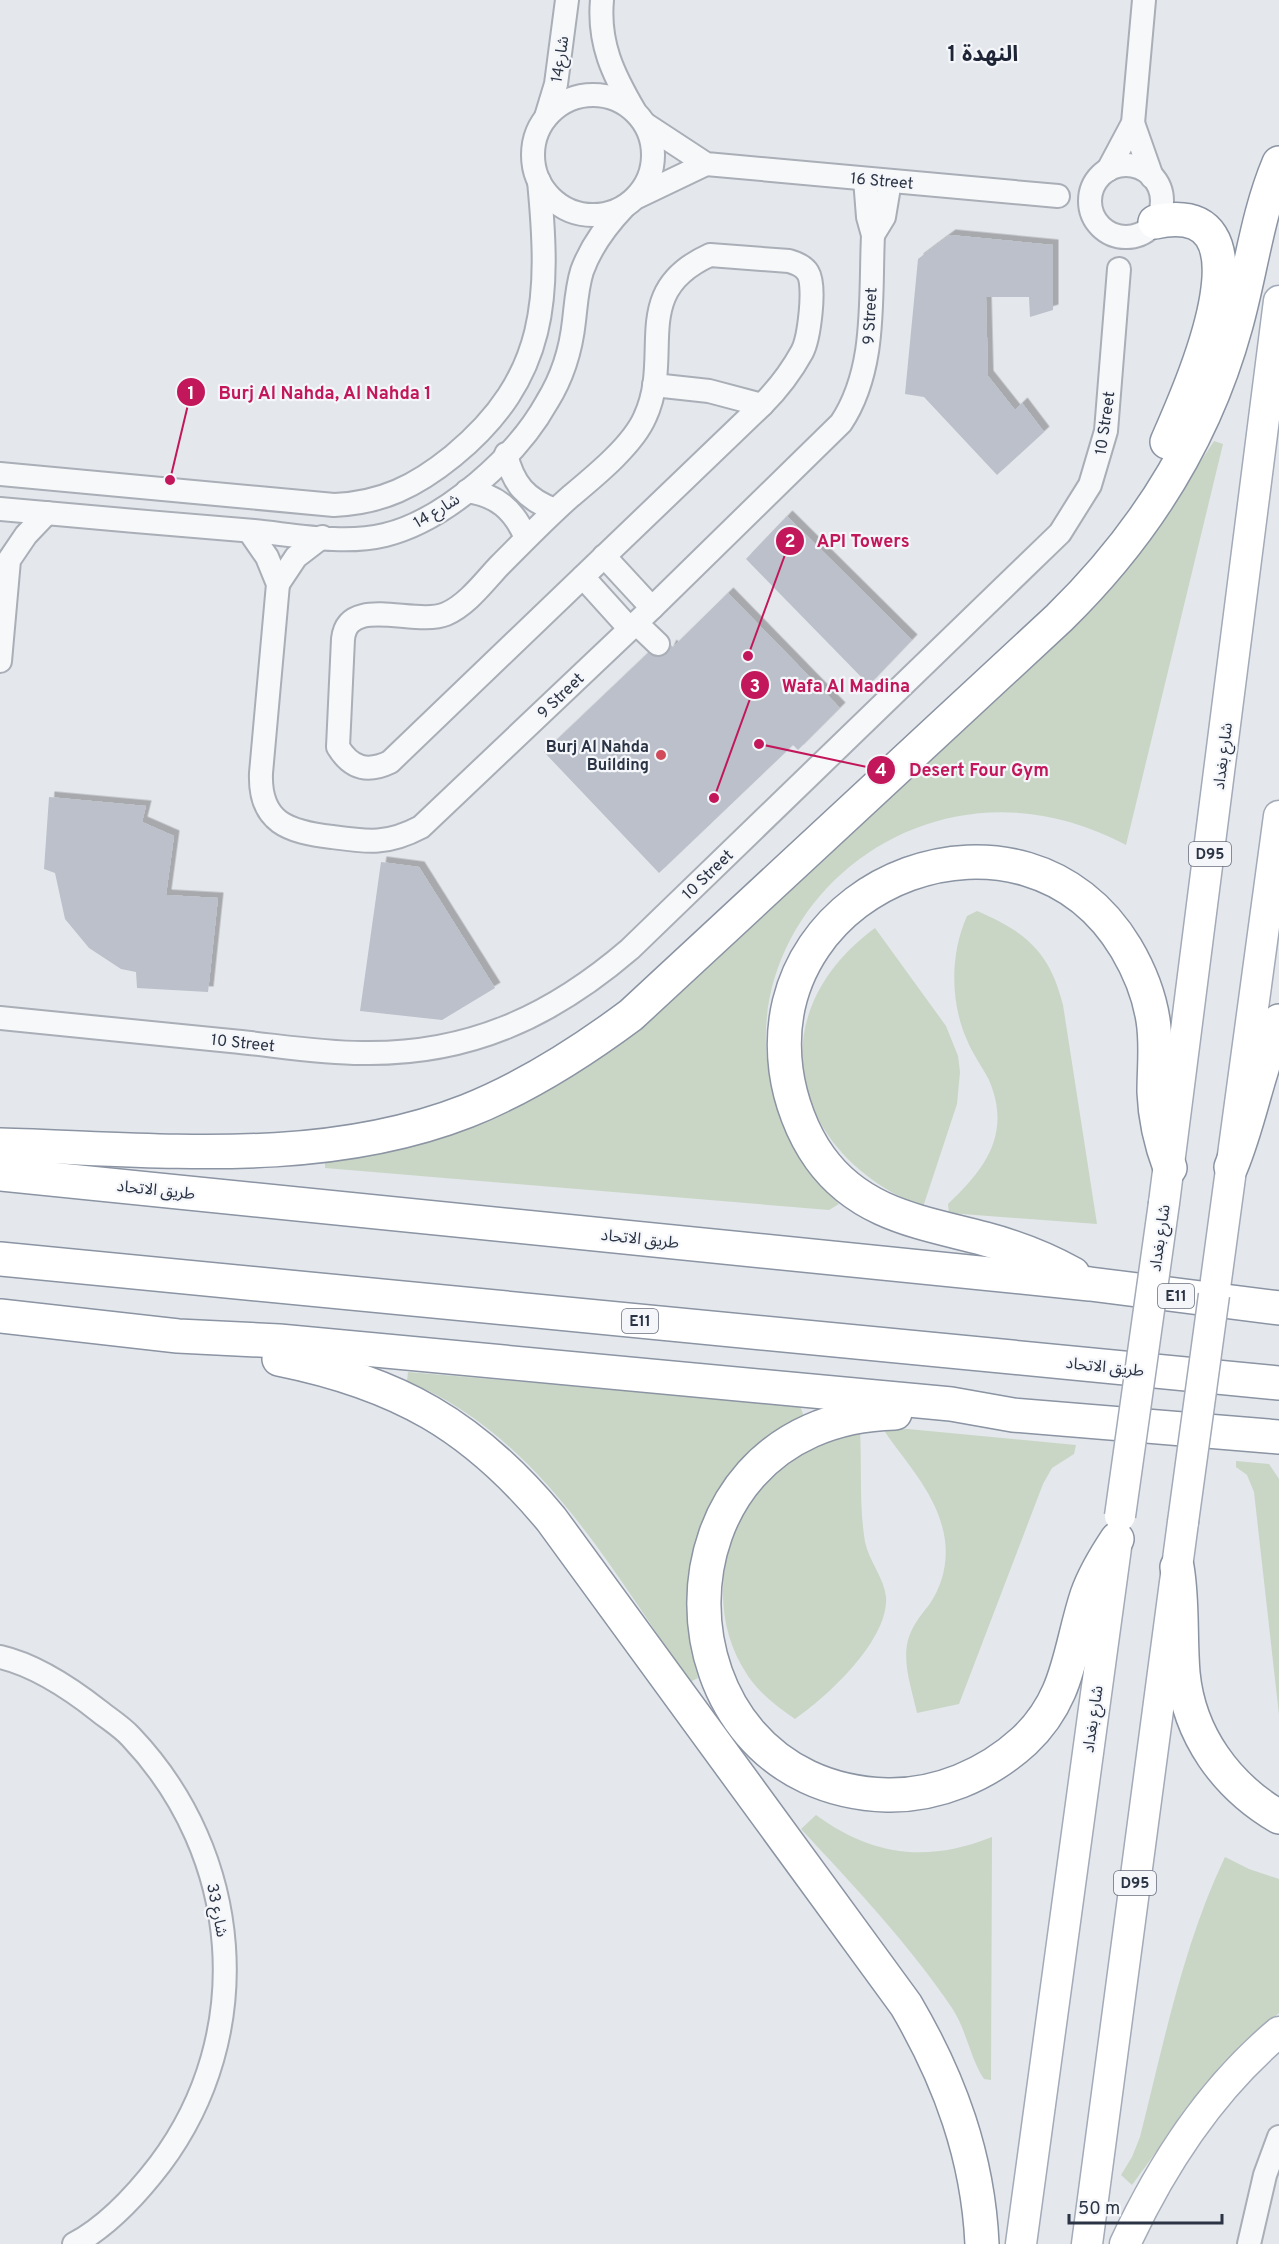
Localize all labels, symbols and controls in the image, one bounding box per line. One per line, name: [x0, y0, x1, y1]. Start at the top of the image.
street label: شارع14: [547, 35, 575, 84]
district label: النهدة 1: [948, 42, 1018, 69]
street label: 16 Street: [849, 169, 914, 195]
street label: 9 Street: [860, 287, 882, 345]
callout: Burj Al Nahda, Al Nahda 1: [176, 374, 445, 410]
text: 1: [187, 383, 195, 406]
text: Burj Al Nahda, Al Nahda 1: [218, 383, 432, 406]
street label: 10 Street: [1092, 390, 1120, 456]
street label: شارع 14: [410, 490, 464, 534]
callout: API Towers: [775, 523, 922, 559]
text: 2: [784, 531, 796, 554]
text: API Towers: [816, 531, 910, 554]
callout: Wafa Al Madina: [740, 667, 923, 703]
street label: 9 Street: [534, 669, 589, 724]
text: 3: [750, 676, 760, 699]
text: Wafa Al Madina: [782, 676, 910, 699]
street label: شارع بغداد: [1210, 722, 1239, 791]
place label: Burj Al Nahda Building: [546, 738, 649, 776]
marker: Burj Al Nahda Building: [654, 748, 668, 762]
callout: Desert Four Gym: [866, 752, 1061, 788]
text: 4: [875, 760, 887, 783]
text: Desert Four Gym: [909, 760, 1049, 783]
road number: D95: [1189, 842, 1231, 866]
street label: 10 Street: [678, 846, 738, 905]
street label: 10 Street: [210, 1031, 276, 1057]
street label: طريق الاتحاد: [116, 1177, 196, 1205]
street label: شارع بغداد: [1146, 1203, 1177, 1273]
street label: طريق الاتحاد: [600, 1226, 680, 1254]
road number: E11: [1158, 1284, 1194, 1308]
road number: E11: [622, 1309, 658, 1333]
street label: طريق الاتحاد: [1065, 1354, 1145, 1382]
street label: شارع بغداد: [1079, 1684, 1110, 1754]
road number: D95: [1114, 1871, 1156, 1895]
street label: شارع 33: [200, 1882, 231, 1939]
scale bar: [1069, 2187, 1222, 2225]
text: 50 m: [1078, 2198, 1120, 2221]

